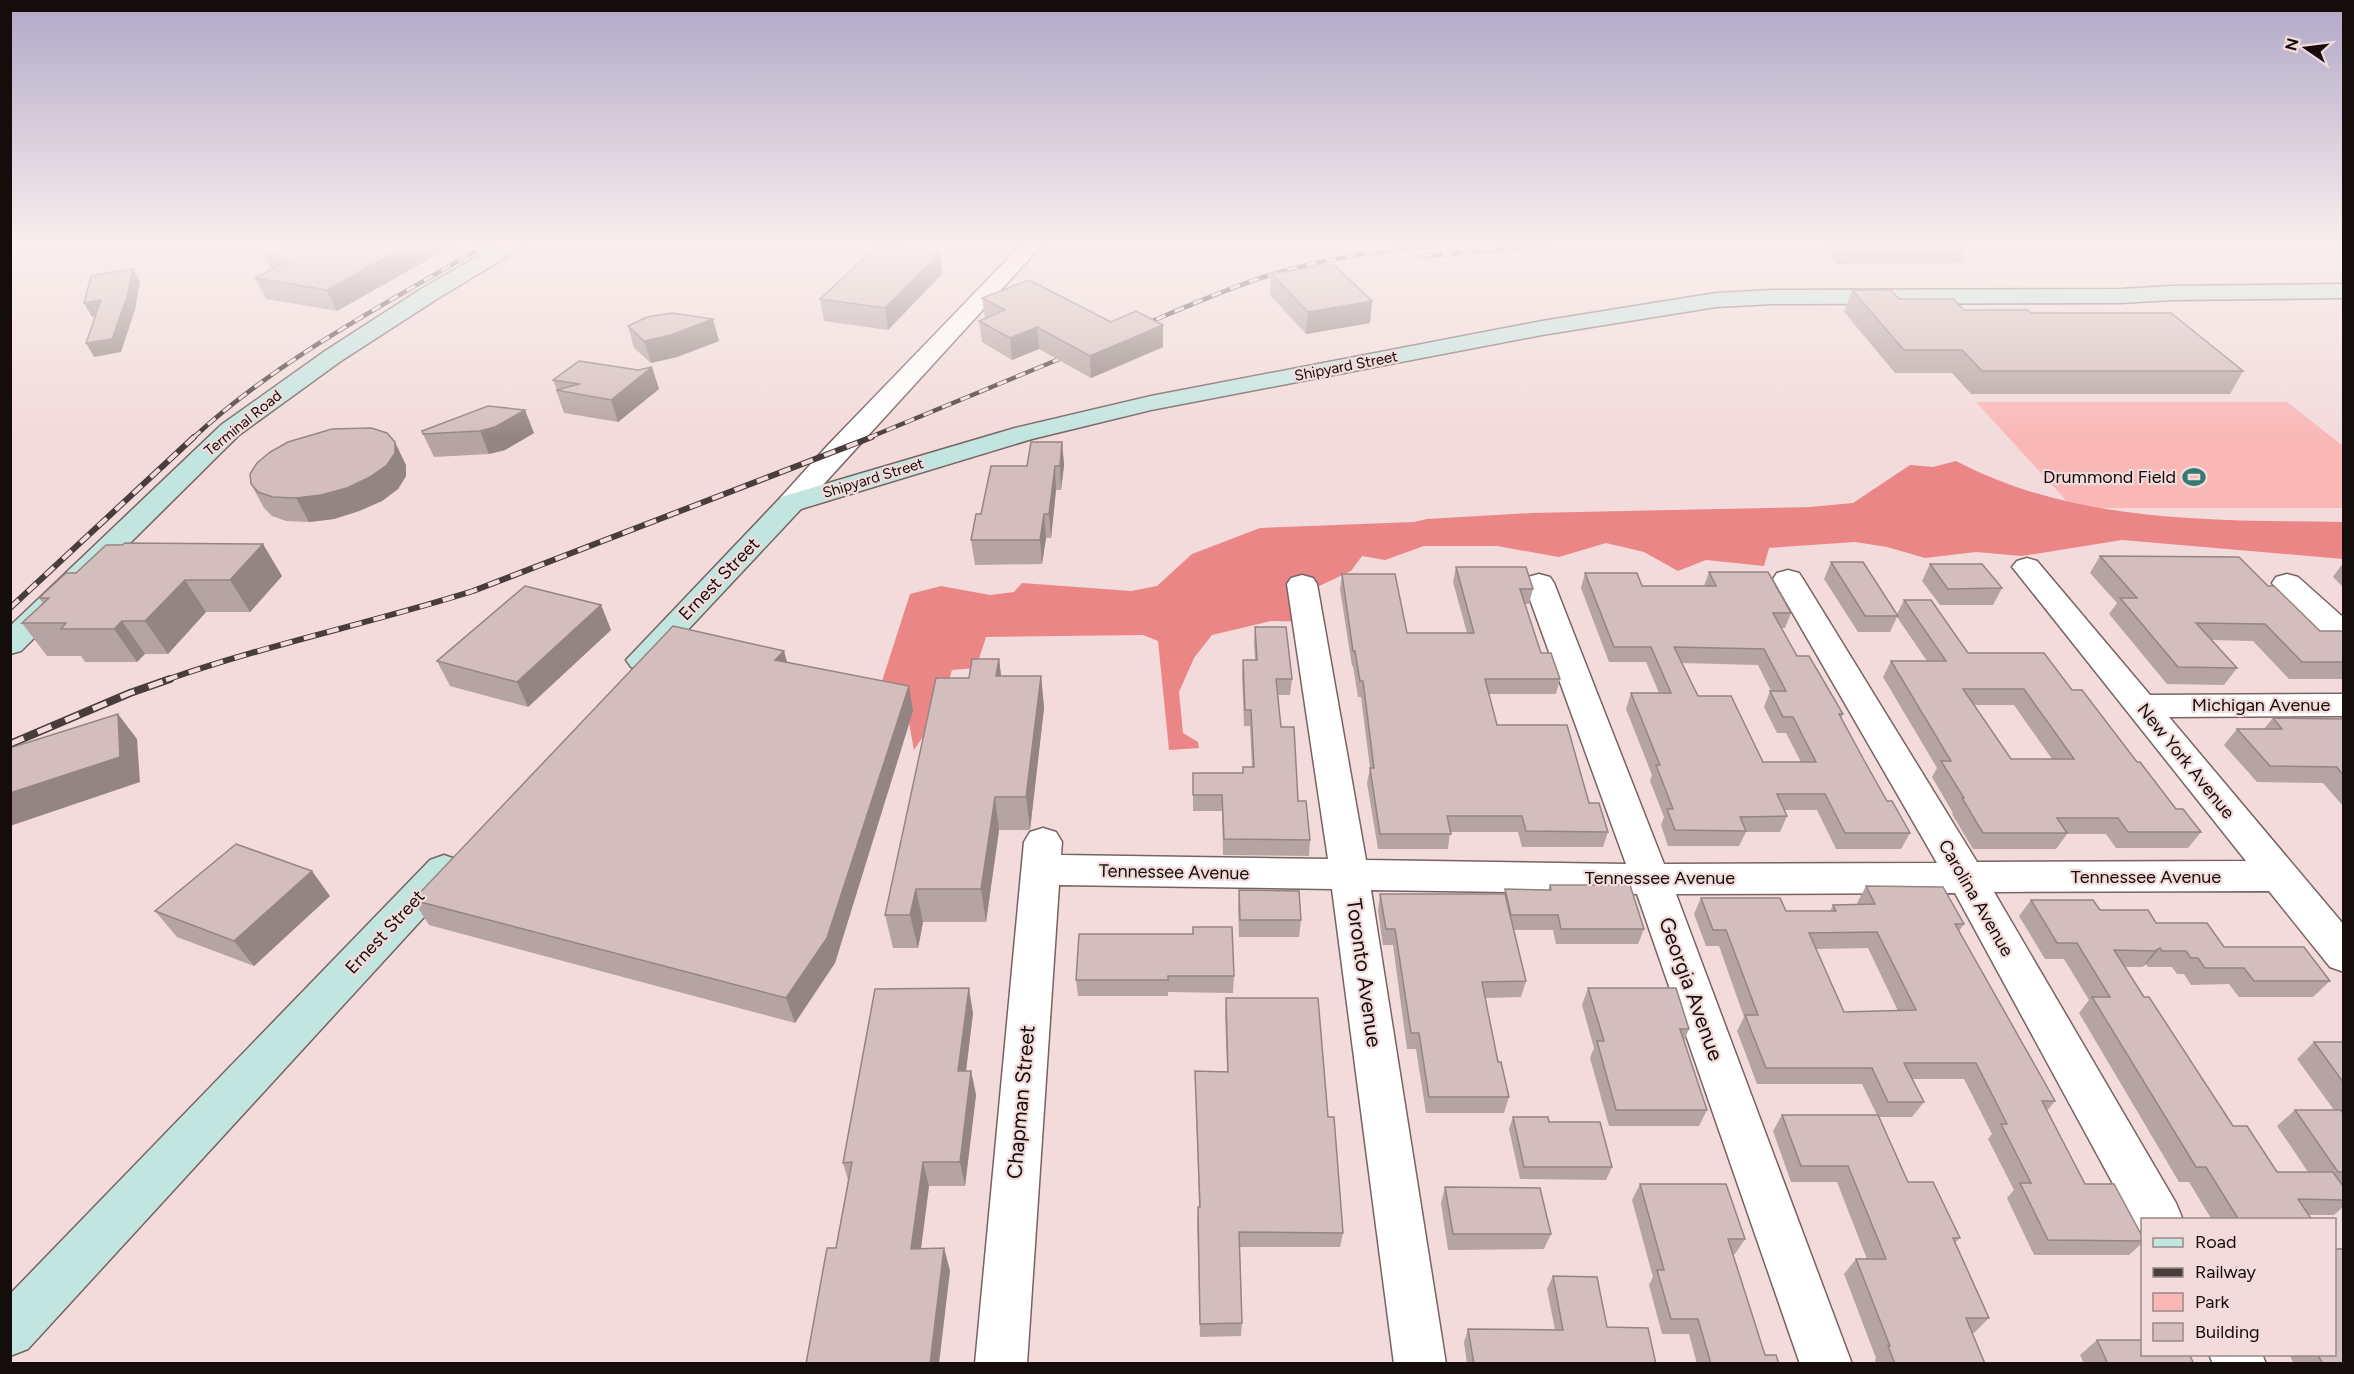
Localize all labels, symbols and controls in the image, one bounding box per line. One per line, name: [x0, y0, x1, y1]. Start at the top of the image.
north arrow: [2276, 18, 2336, 78]
text: N: [2281, 36, 2303, 53]
street label: Shipyard Street: [1293, 347, 1399, 385]
street label: Terminal Road: [201, 386, 285, 460]
street label: Shipyard Street: [820, 454, 926, 502]
sports icon: Drummond Field: [2181, 464, 2207, 490]
place label: Drummond Field: [2043, 466, 2176, 488]
street label: Ernest Street: [674, 533, 764, 625]
street label: Michigan Avenue: [2192, 694, 2330, 716]
street label: New York Avenue: [2133, 699, 2239, 823]
street label: Carolina Avenue: [1934, 836, 2018, 961]
street label: Tennessee Avenue: [1099, 860, 1250, 884]
street label: Tennessee Avenue: [2071, 866, 2221, 888]
street label: Tennessee Avenue: [1585, 867, 1735, 889]
street label: Ernest Street: [341, 885, 430, 979]
street label: Toronto Avenue: [1342, 897, 1387, 1049]
street label: Georgia Avenue: [1654, 914, 1729, 1064]
street label: Chapman Street: [1001, 1024, 1040, 1180]
legend: [2141, 1218, 2336, 1356]
text: Road: [2195, 1231, 2236, 1253]
text: Railway: [2195, 1261, 2257, 1283]
text: Park: [2195, 1291, 2230, 1313]
text: Building: [2195, 1321, 2260, 1343]

